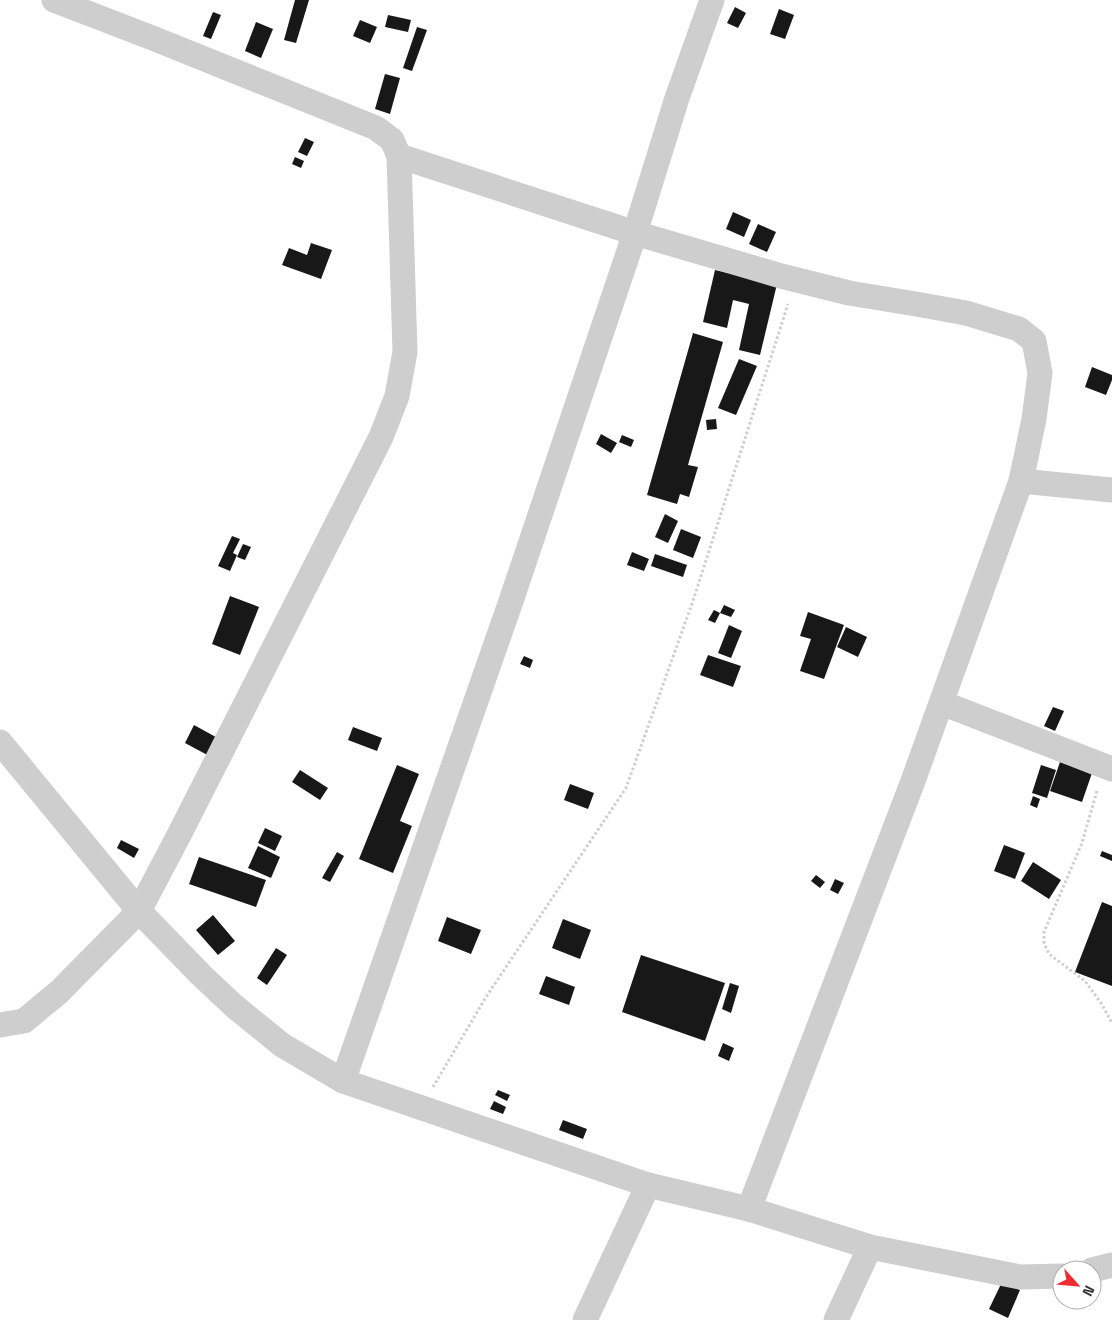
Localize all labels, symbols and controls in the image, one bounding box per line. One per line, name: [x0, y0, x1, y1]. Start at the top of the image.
north arrow: [1052, 1260, 1102, 1310]
text: N: [1078, 1283, 1099, 1299]

